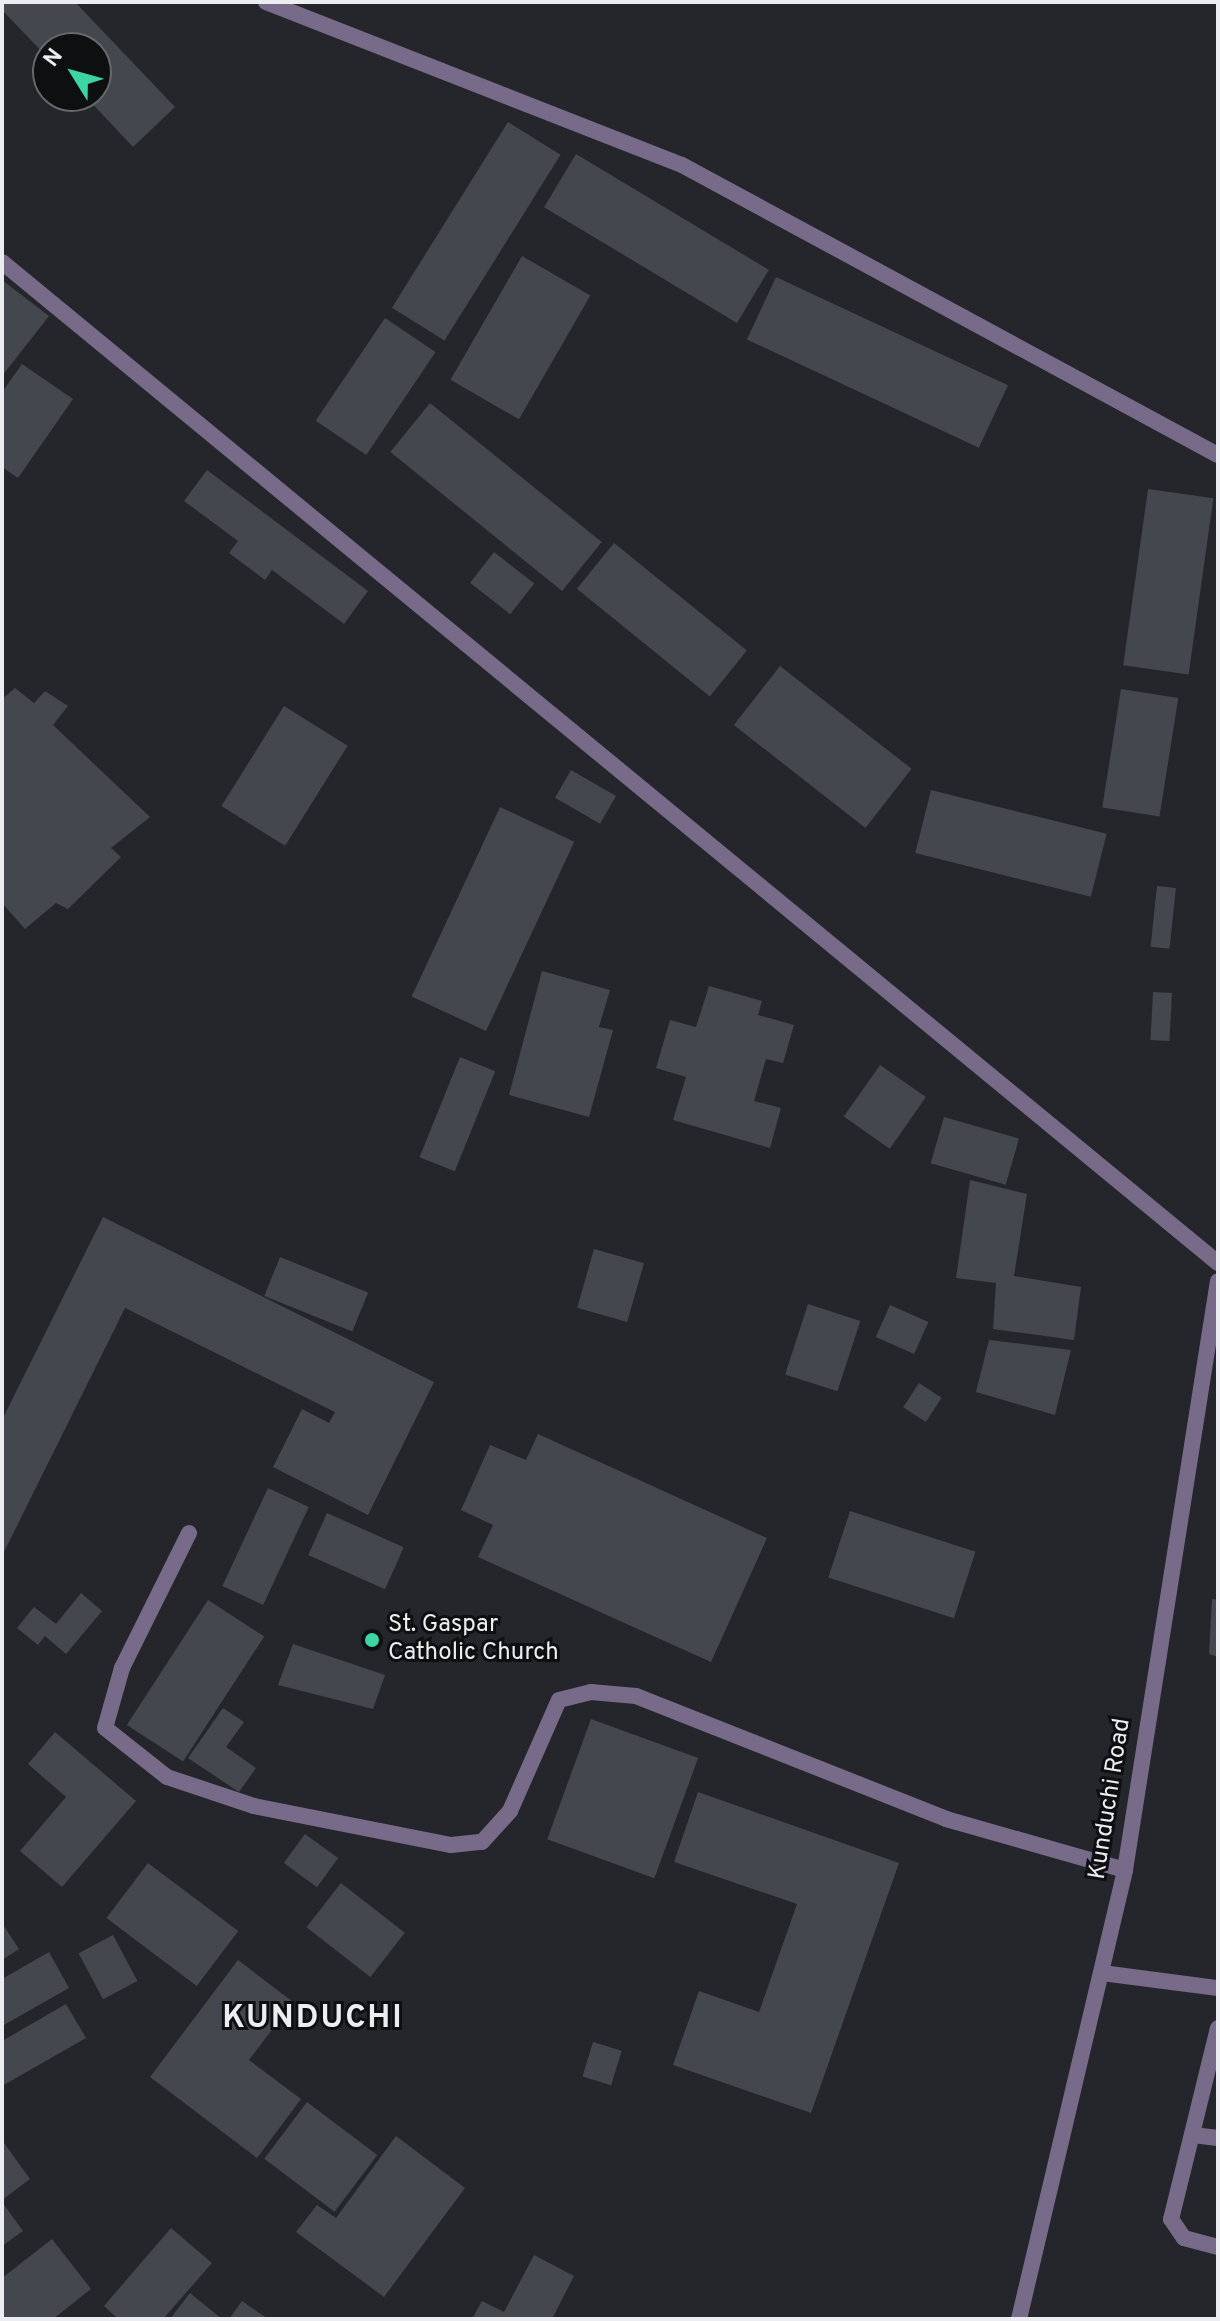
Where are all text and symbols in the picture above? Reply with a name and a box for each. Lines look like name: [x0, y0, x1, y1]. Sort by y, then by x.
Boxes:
north arrow: [32, 32, 112, 112]
text: N: [38, 44, 70, 73]
place label: St. Gaspar Catholic Church: [388, 1612, 559, 1668]
marker: St. Gaspar Catholic Church: [363, 1631, 381, 1649]
street label: Kunduchi Road: [1084, 1716, 1138, 1882]
district label: KUNDUCHI: [222, 2000, 404, 2038]

